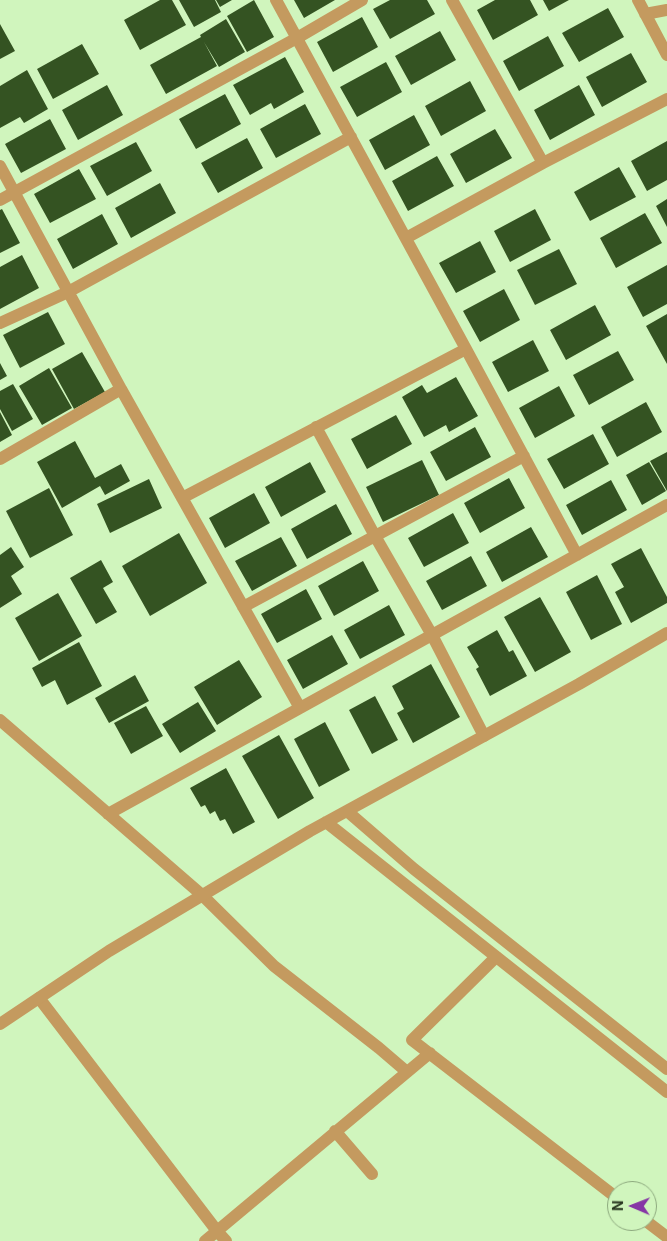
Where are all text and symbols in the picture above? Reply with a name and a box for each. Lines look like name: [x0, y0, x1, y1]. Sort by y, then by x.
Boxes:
north arrow: [607, 1181, 657, 1231]
text: N: [609, 1200, 626, 1211]

